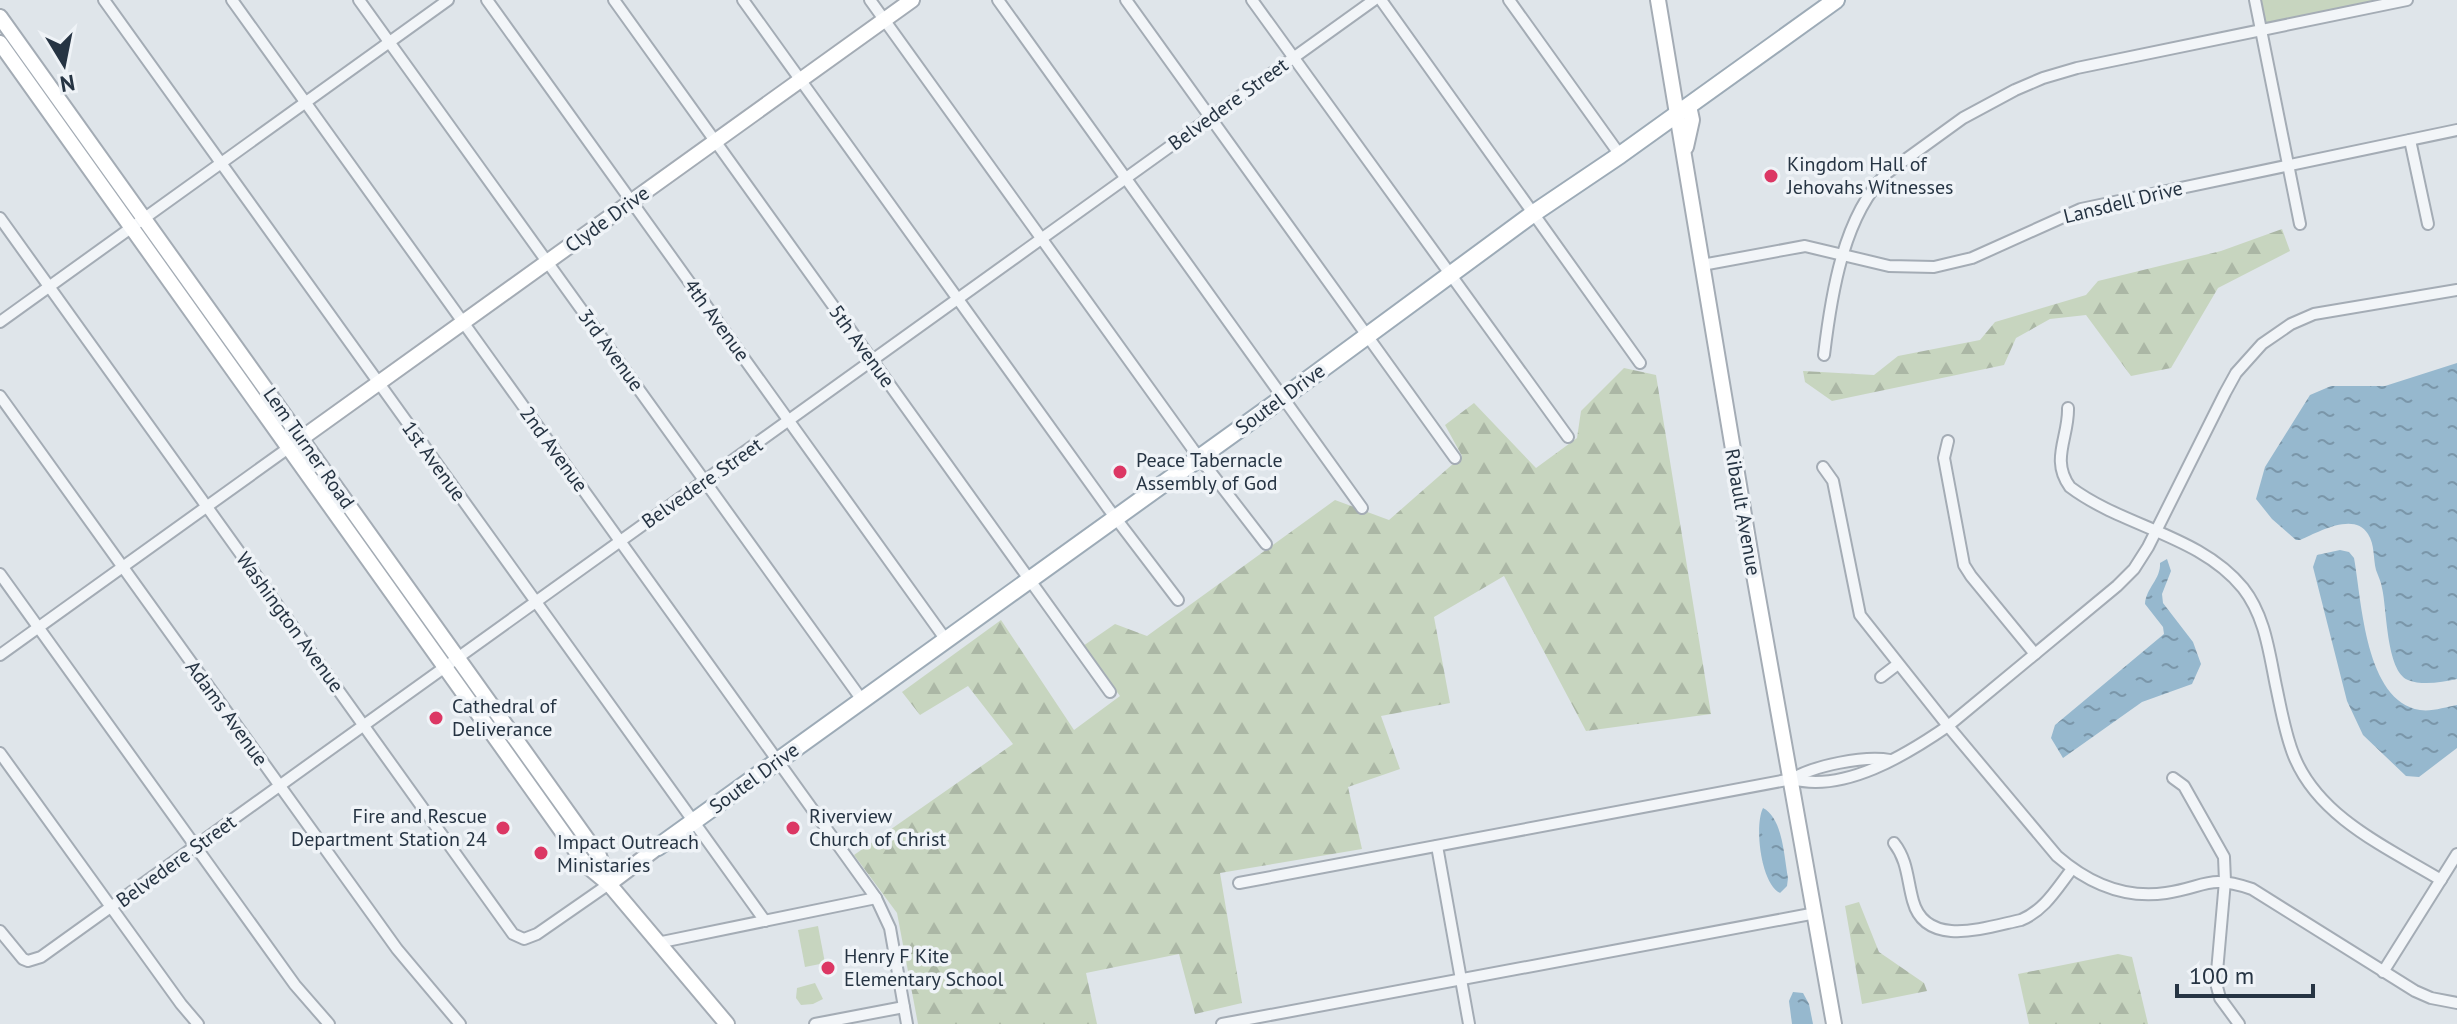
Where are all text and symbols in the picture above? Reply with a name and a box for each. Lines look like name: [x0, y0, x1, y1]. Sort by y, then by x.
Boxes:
north arrow: [24, 24, 104, 104]
street label: Belvedere Street: [1163, 52, 1293, 156]
text: N: [58, 69, 77, 99]
place label: Kingdom Hall of Jehovahs Witnesses: [1786, 151, 1954, 200]
marker: Kingdom Hall of Jehovahs Witnesses: [1762, 167, 1780, 185]
street label: Lansdell Drive: [2061, 175, 2185, 229]
street label: Clyde Drive: [560, 180, 654, 258]
street label: 4th Avenue: [678, 274, 756, 366]
street label: 5th Avenue: [823, 300, 901, 392]
street label: 3rd Avenue: [572, 304, 650, 396]
street label: Soutel Drive: [1230, 358, 1330, 440]
street label: Lem Turner Road: [257, 382, 361, 514]
street label: 2nd Avenue: [514, 401, 594, 497]
street label: 1st Avenue: [396, 416, 472, 506]
street label: Belvedere Street: [637, 432, 768, 534]
street label: Ribault Avenue: [1719, 446, 1767, 578]
place label: Peace Tabernacle Assembly of God: [1136, 447, 1283, 496]
marker: Peace Tabernacle Assembly of God: [1111, 463, 1129, 481]
street label: Washington Avenue: [230, 547, 350, 697]
street label: Adams Avenue: [180, 655, 274, 771]
place label: Cathedral of Deliverance: [452, 693, 558, 742]
marker: Cathedral of Deliverance: [427, 709, 445, 727]
street label: Soutel Drive: [704, 737, 804, 819]
place label: Fire and Rescue Department Station 24: [291, 803, 487, 852]
place label: Riverview Church of Christ: [809, 803, 946, 852]
street label: Belvedere Street: [111, 809, 241, 913]
marker: Fire and Rescue Department Station 24: [494, 819, 512, 837]
marker: Riverview Church of Christ: [784, 819, 802, 837]
place label: Impact Outreach Ministaries: [557, 829, 699, 878]
marker: Impact Outreach Ministaries: [532, 844, 550, 862]
place label: Henry F Kite Elementary School: [844, 943, 1004, 992]
scale bar: [2177, 948, 2313, 998]
marker: Henry F Kite Elementary School: [819, 959, 837, 977]
text: 100 m: [2189, 960, 2254, 991]

